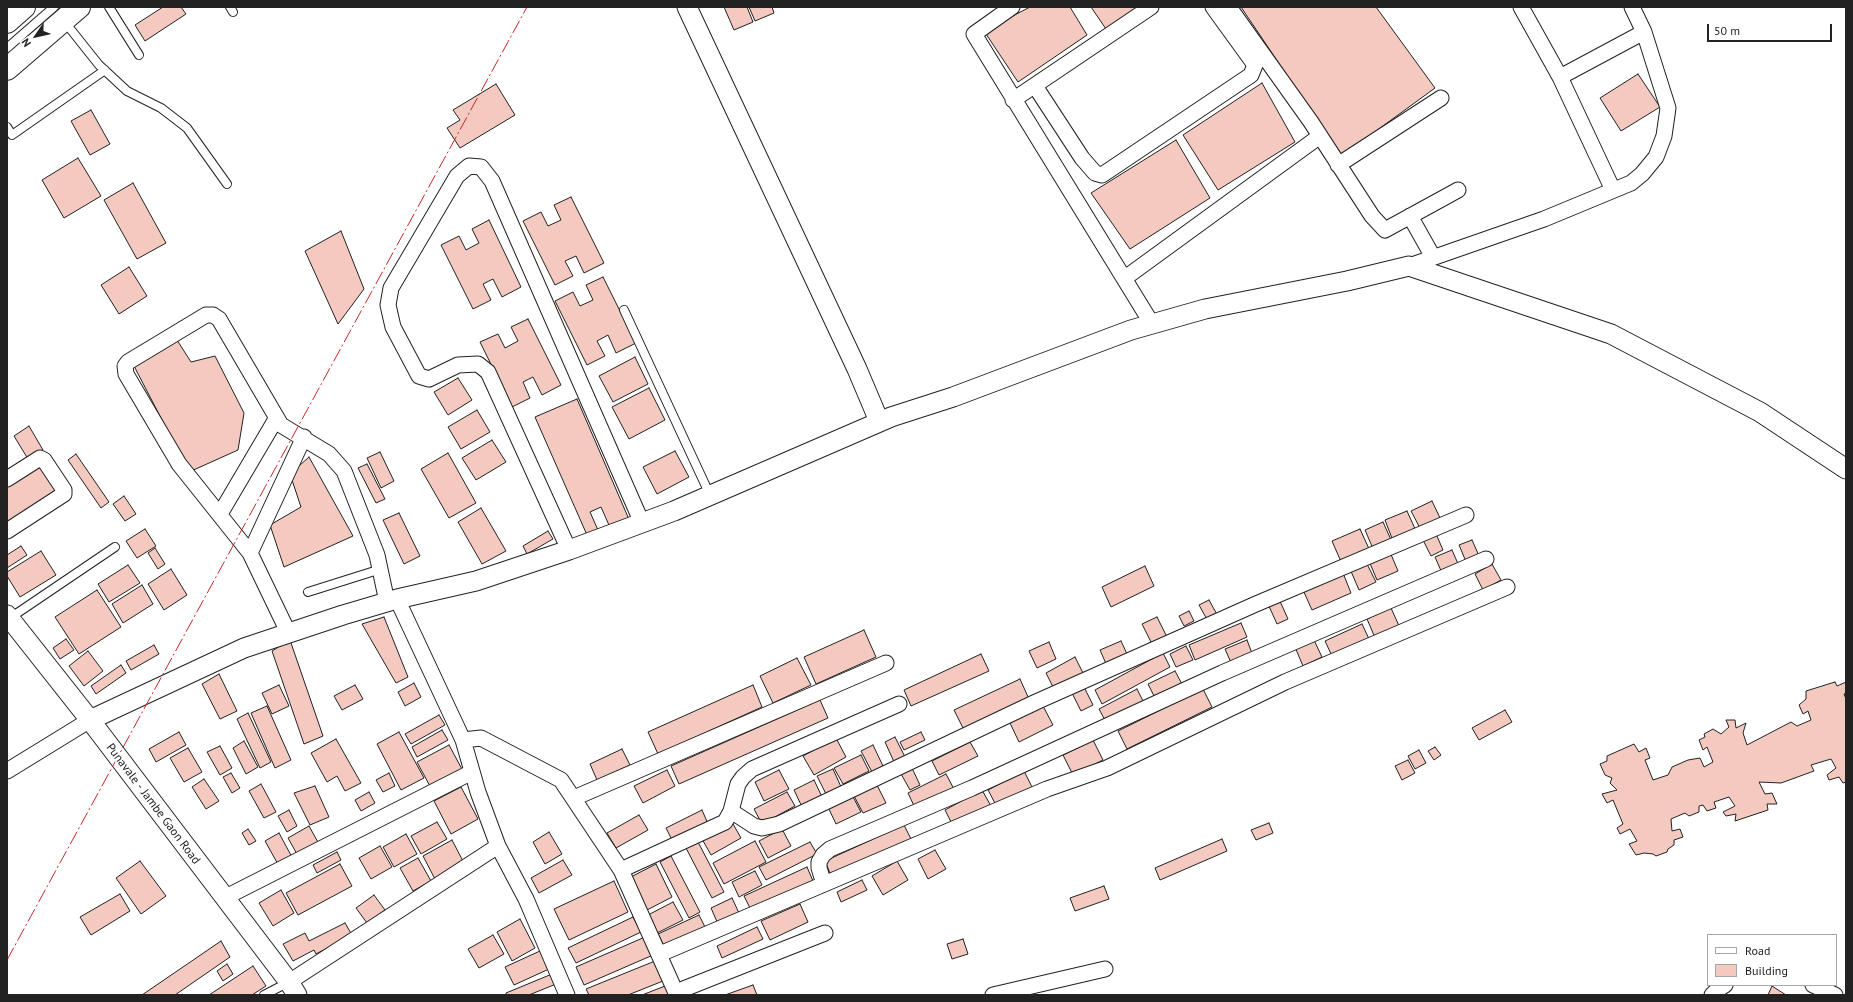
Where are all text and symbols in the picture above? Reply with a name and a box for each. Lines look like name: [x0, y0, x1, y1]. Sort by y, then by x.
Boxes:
north arrow: [16, 16, 56, 56]
scale bar: [1709, 16, 1834, 42]
text: 50 m: [1714, 23, 1740, 38]
text: N: [18, 36, 34, 50]
street label: Punavale - Jambe Gaon Road: [103, 741, 203, 867]
legend: [1707, 934, 1837, 986]
text: Road: [1745, 943, 1770, 958]
text: Building: [1745, 963, 1788, 978]

